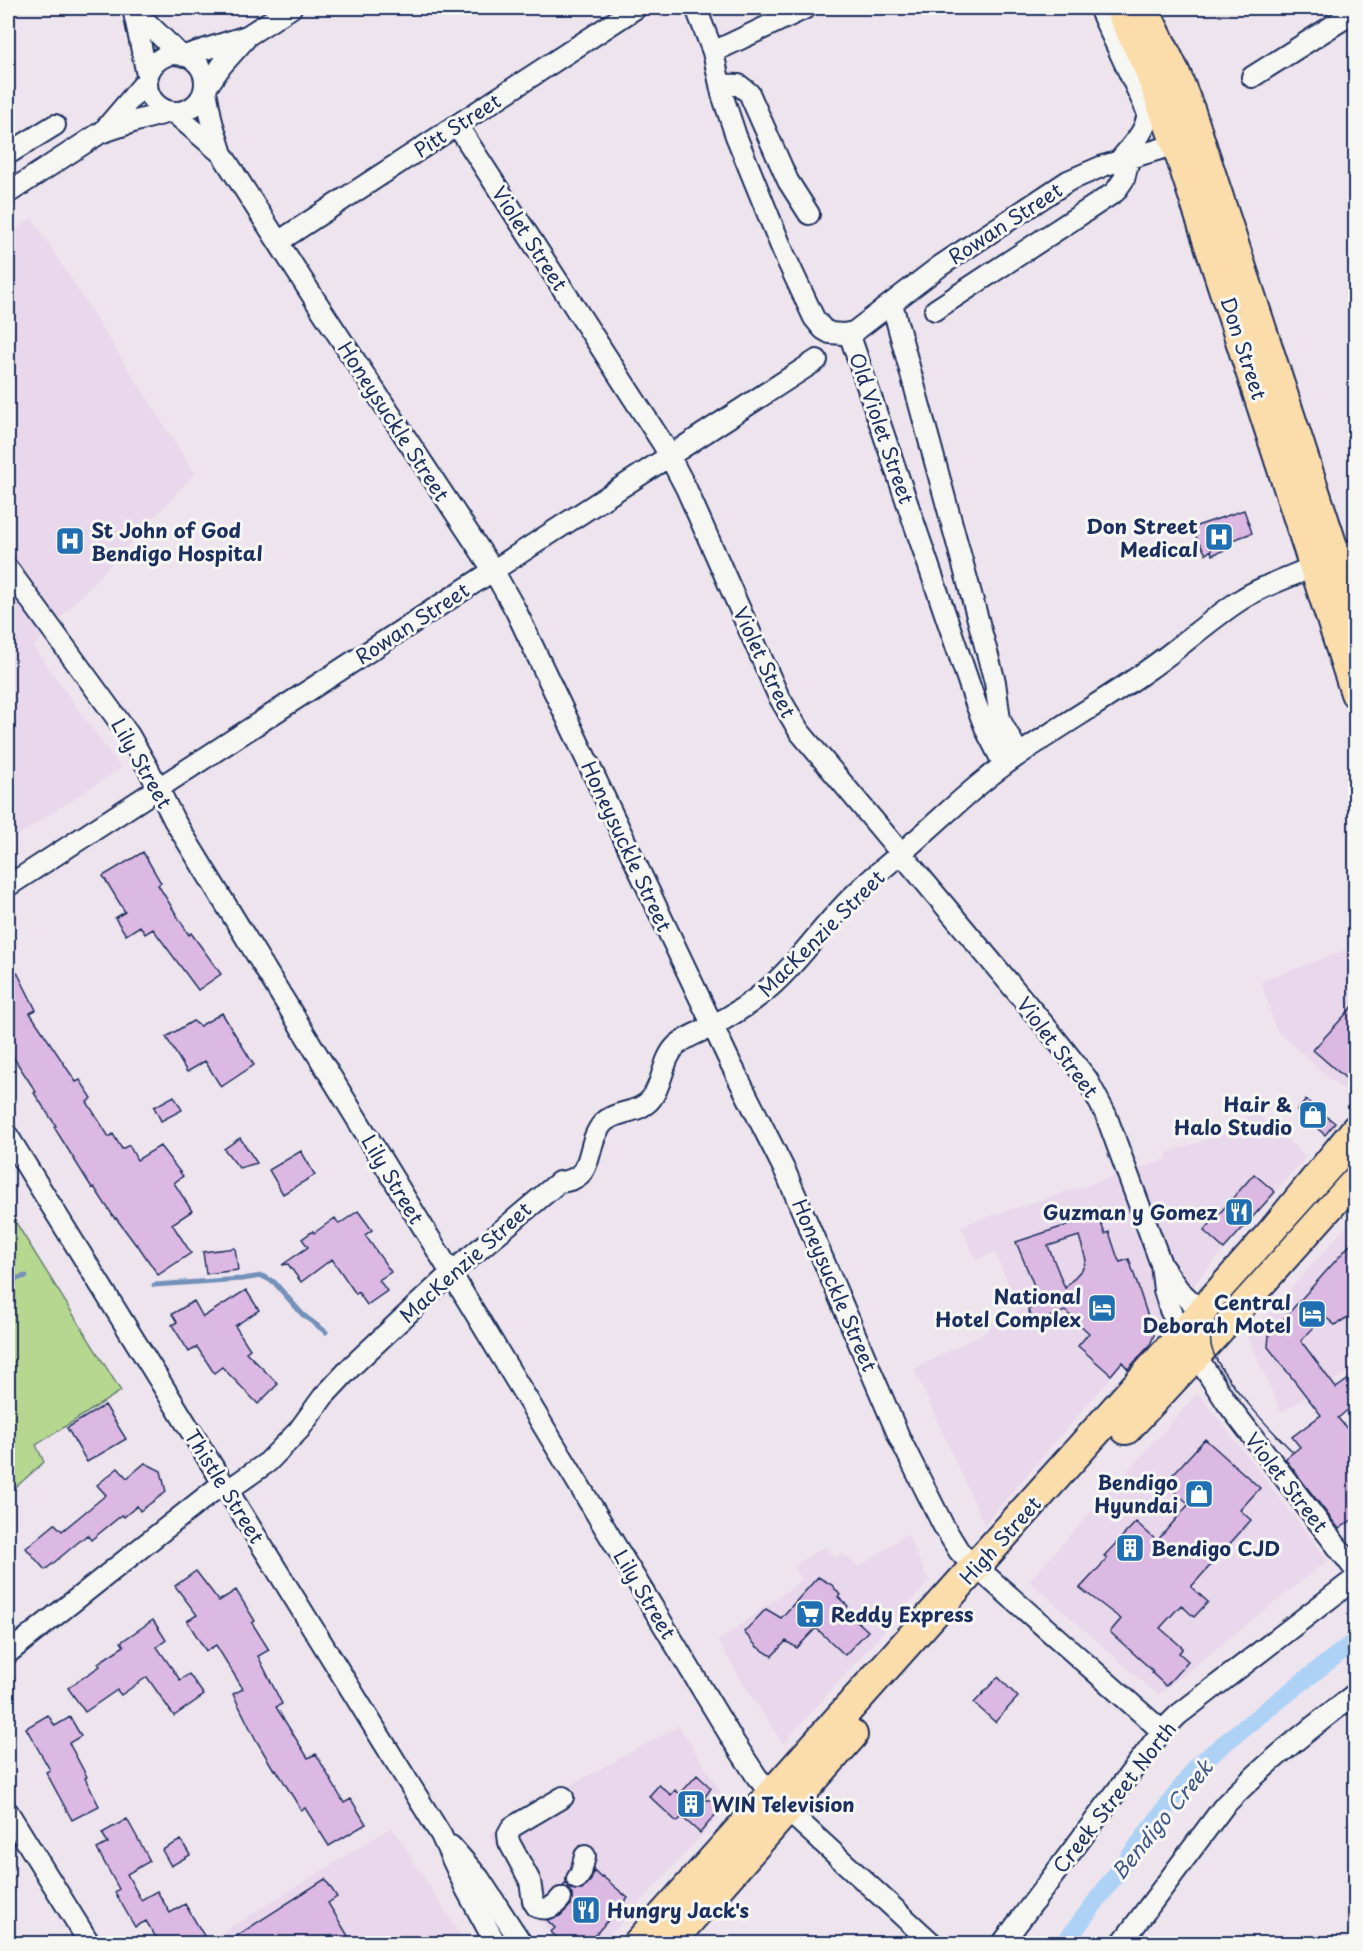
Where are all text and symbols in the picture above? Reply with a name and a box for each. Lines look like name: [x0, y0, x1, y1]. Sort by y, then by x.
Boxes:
street label: Pitt Street: [408, 86, 506, 164]
street label: Rowan Street: [942, 175, 1068, 271]
street label: Violet Street: [485, 180, 575, 296]
street label: Don Street: [1213, 293, 1275, 403]
street label: Honeysuckle Street: [331, 335, 457, 507]
street label: Old Violet Street: [842, 348, 922, 508]
place label: Don Street Medical: [1086, 511, 1198, 564]
place label: St John of God Bendigo Hospital: [91, 515, 263, 568]
hospital icon: Don Street Medical: [1203, 521, 1235, 553]
hospital icon: St John of God Bendigo Hospital: [54, 525, 86, 557]
street label: Rowan Street: [349, 575, 475, 671]
street label: Violet Street: [726, 601, 804, 723]
street label: Lily Street: [104, 712, 180, 814]
street label: Honeysuckle Street: [574, 756, 680, 936]
street label: MacKenzie Street: [751, 863, 891, 1003]
street label: Violet Street: [1010, 990, 1106, 1104]
place label: Hair & Halo Studio: [1174, 1089, 1292, 1142]
shop icon: Hair & Halo Studio: [1297, 1099, 1329, 1131]
street label: Lily Street: [354, 1129, 432, 1229]
street label: MacKenzie Street: [392, 1194, 538, 1330]
street label: Honeysuckle Street: [785, 1194, 885, 1376]
restaurant icon: Guzman y Gomez: [1223, 1196, 1255, 1228]
place label: Guzman y Gomez: [1043, 1197, 1218, 1227]
place label: National Hotel Complex: [935, 1281, 1081, 1334]
place label: Central Deborah Motel: [1142, 1287, 1291, 1340]
hotel icon: National Hotel Complex: [1086, 1292, 1118, 1324]
hotel icon: Central Deborah Motel: [1296, 1298, 1328, 1330]
street label: Thistle Street: [178, 1423, 272, 1549]
street label: Violet Street: [1238, 1426, 1336, 1538]
place label: Bendigo Hyundai: [1094, 1467, 1178, 1520]
shop icon: Bendigo Hyundai: [1183, 1478, 1215, 1510]
street label: High Street: [952, 1489, 1048, 1591]
building icon: Bendigo CJD: [1114, 1532, 1146, 1564]
place label: Bendigo CJD: [1151, 1533, 1280, 1563]
street label: Lily Street: [606, 1544, 684, 1644]
supermarket icon: Reddy Express: [794, 1598, 826, 1630]
place label: Reddy Express: [831, 1599, 974, 1629]
street label: Creek Street North: [1045, 1715, 1183, 1879]
water label: Bendigo Creek: [1103, 1751, 1220, 1886]
building icon: WIN Television: [675, 1788, 707, 1820]
place label: WIN Television: [712, 1789, 855, 1819]
restaurant icon: Hungry Jack's: [570, 1894, 602, 1926]
place label: Hungry Jack's: [607, 1895, 749, 1925]

